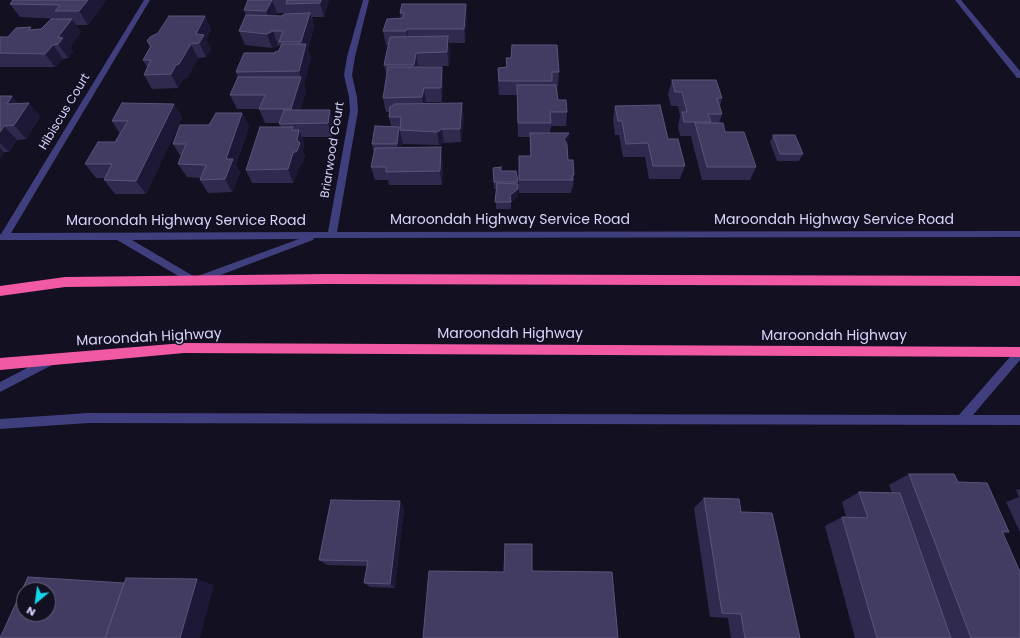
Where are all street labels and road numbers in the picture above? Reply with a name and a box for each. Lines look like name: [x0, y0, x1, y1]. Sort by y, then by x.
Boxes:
street label: Hibiscus Court: [37, 71, 93, 153]
street label: Briarwood Court: [318, 101, 348, 199]
street label: Maroondah Highway Service Road: [390, 212, 630, 228]
street label: Maroondah Highway Service Road: [714, 212, 954, 228]
street label: Maroondah Highway Service Road: [66, 213, 306, 229]
street label: Maroondah Highway: [76, 326, 222, 350]
street label: Maroondah Highway: [437, 326, 583, 342]
street label: Maroondah Highway: [761, 328, 907, 344]

